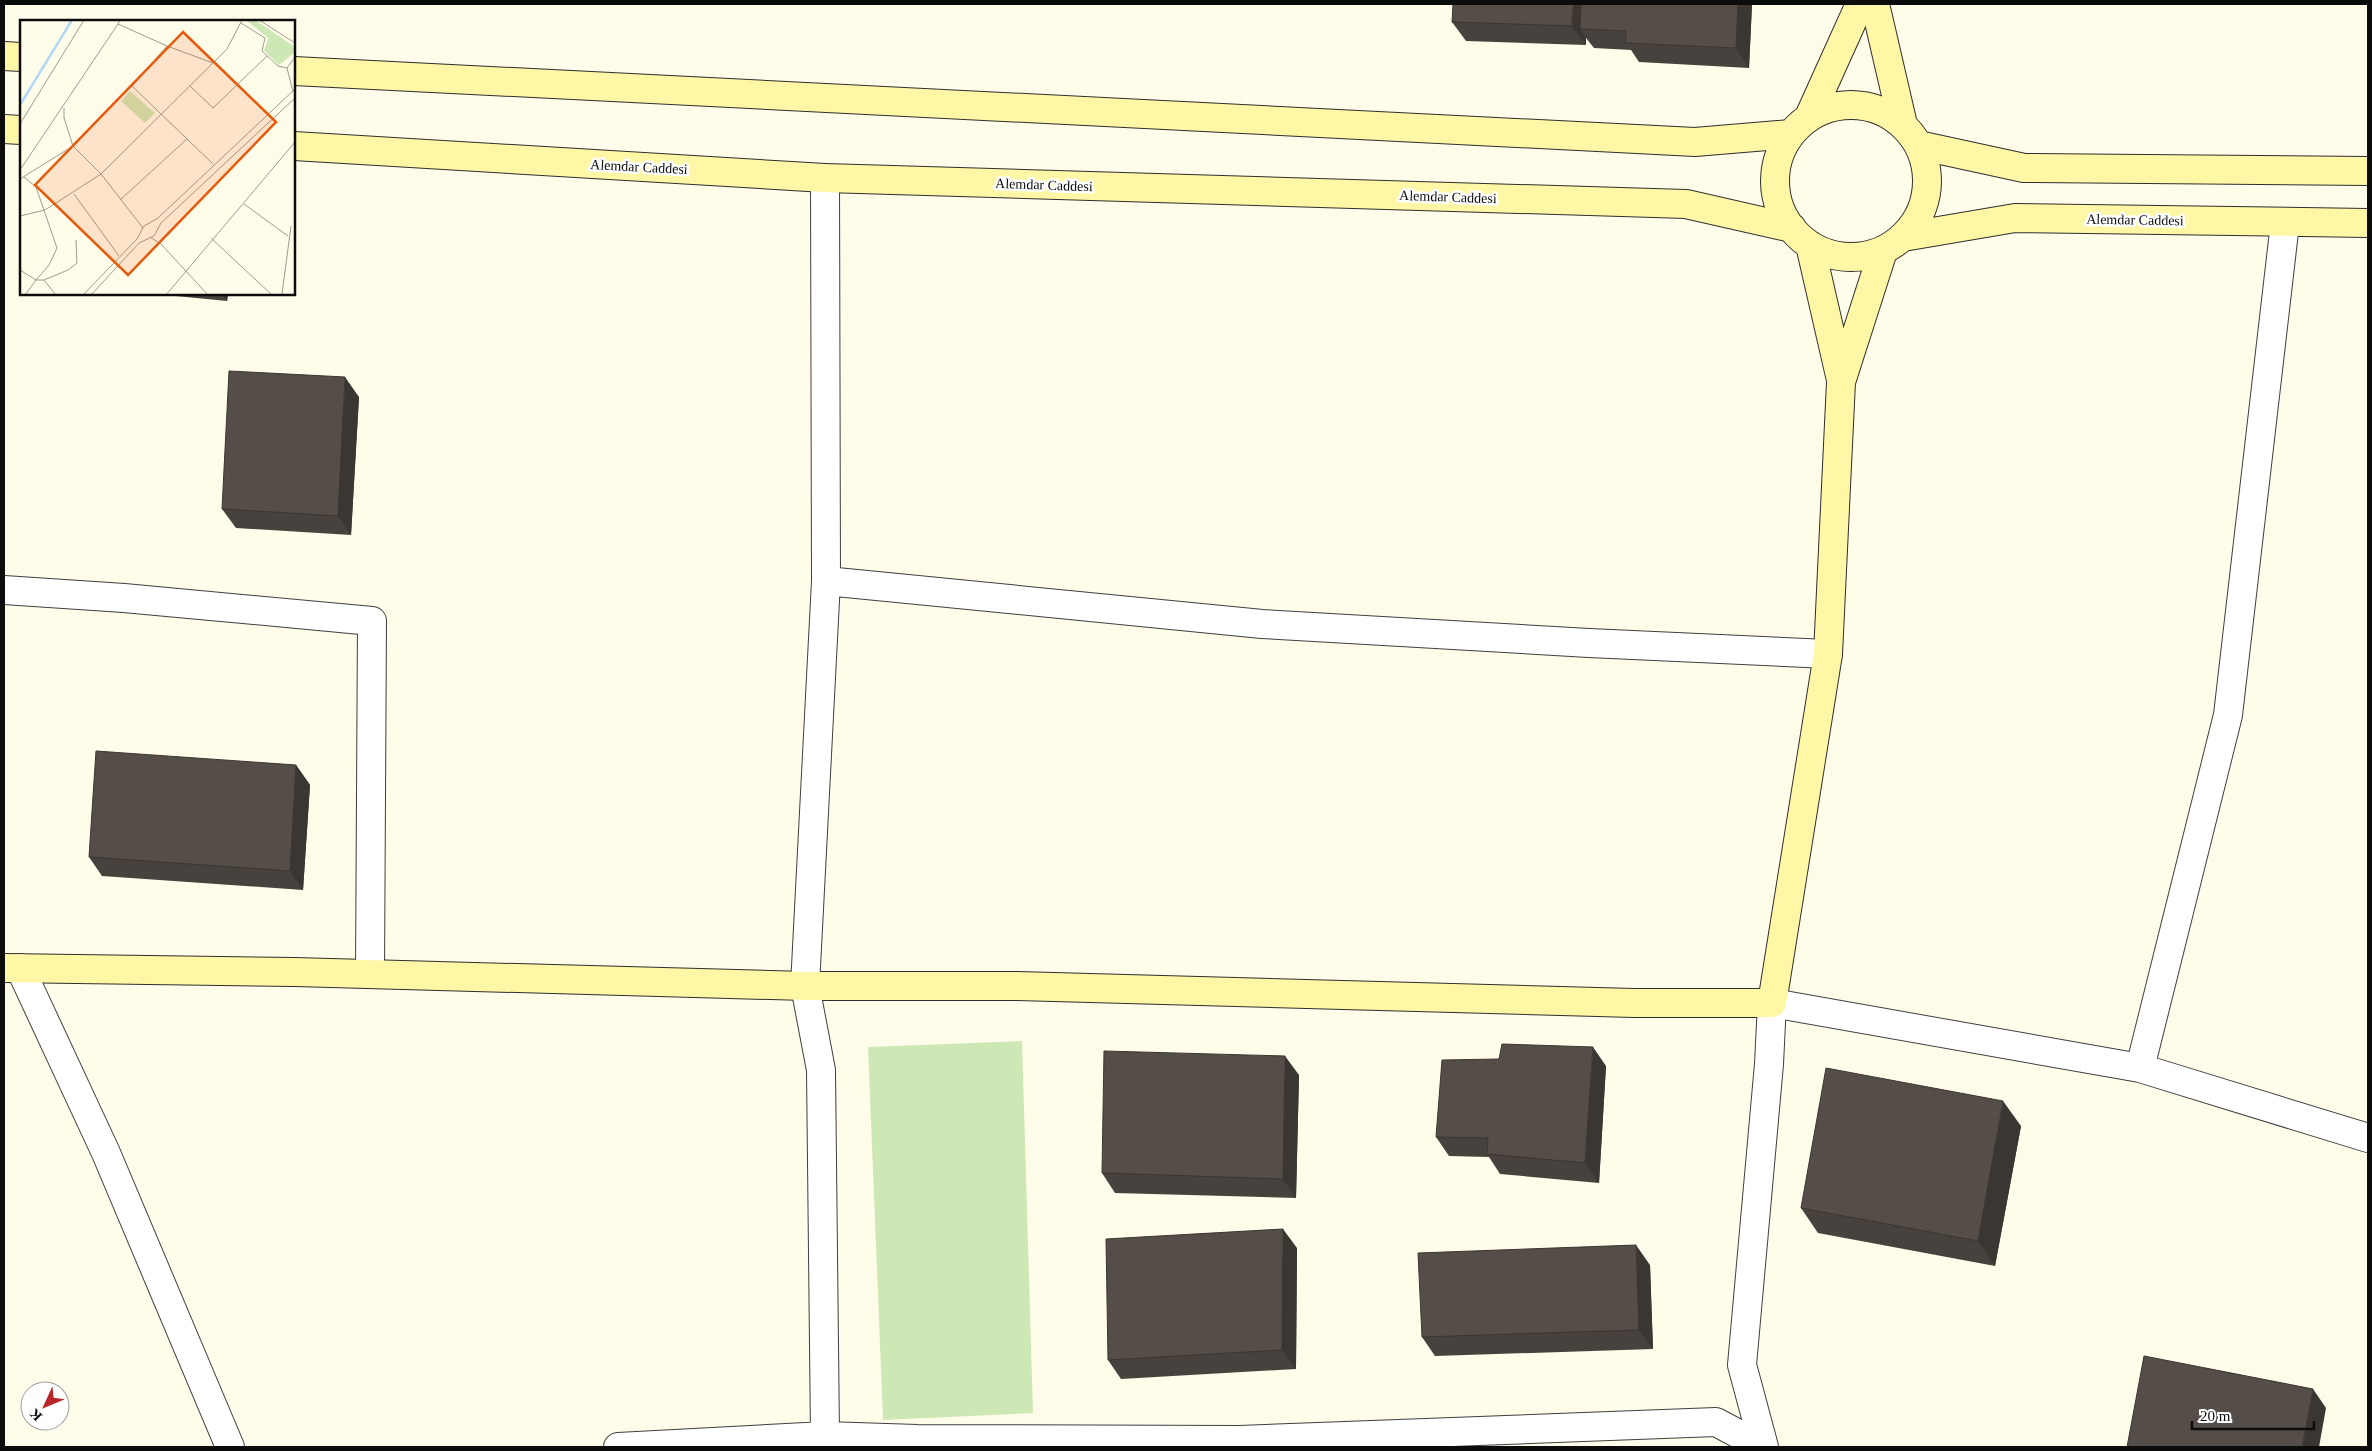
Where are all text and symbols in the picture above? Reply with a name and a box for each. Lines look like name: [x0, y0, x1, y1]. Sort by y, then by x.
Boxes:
inset map: [20, 20, 295, 295]
street label: Alemdar Caddesi: [590, 157, 688, 177]
street label: Alemdar Caddesi: [995, 176, 1093, 194]
street label: Alemdar Caddesi: [1399, 188, 1497, 206]
street label: Alemdar Caddesi: [2086, 212, 2184, 228]
north arrow: [20, 1381, 70, 1431]
scale bar: [2192, 1398, 2314, 1430]
text: K: [27, 1405, 45, 1424]
text: 20 m: [2200, 1408, 2231, 1424]

